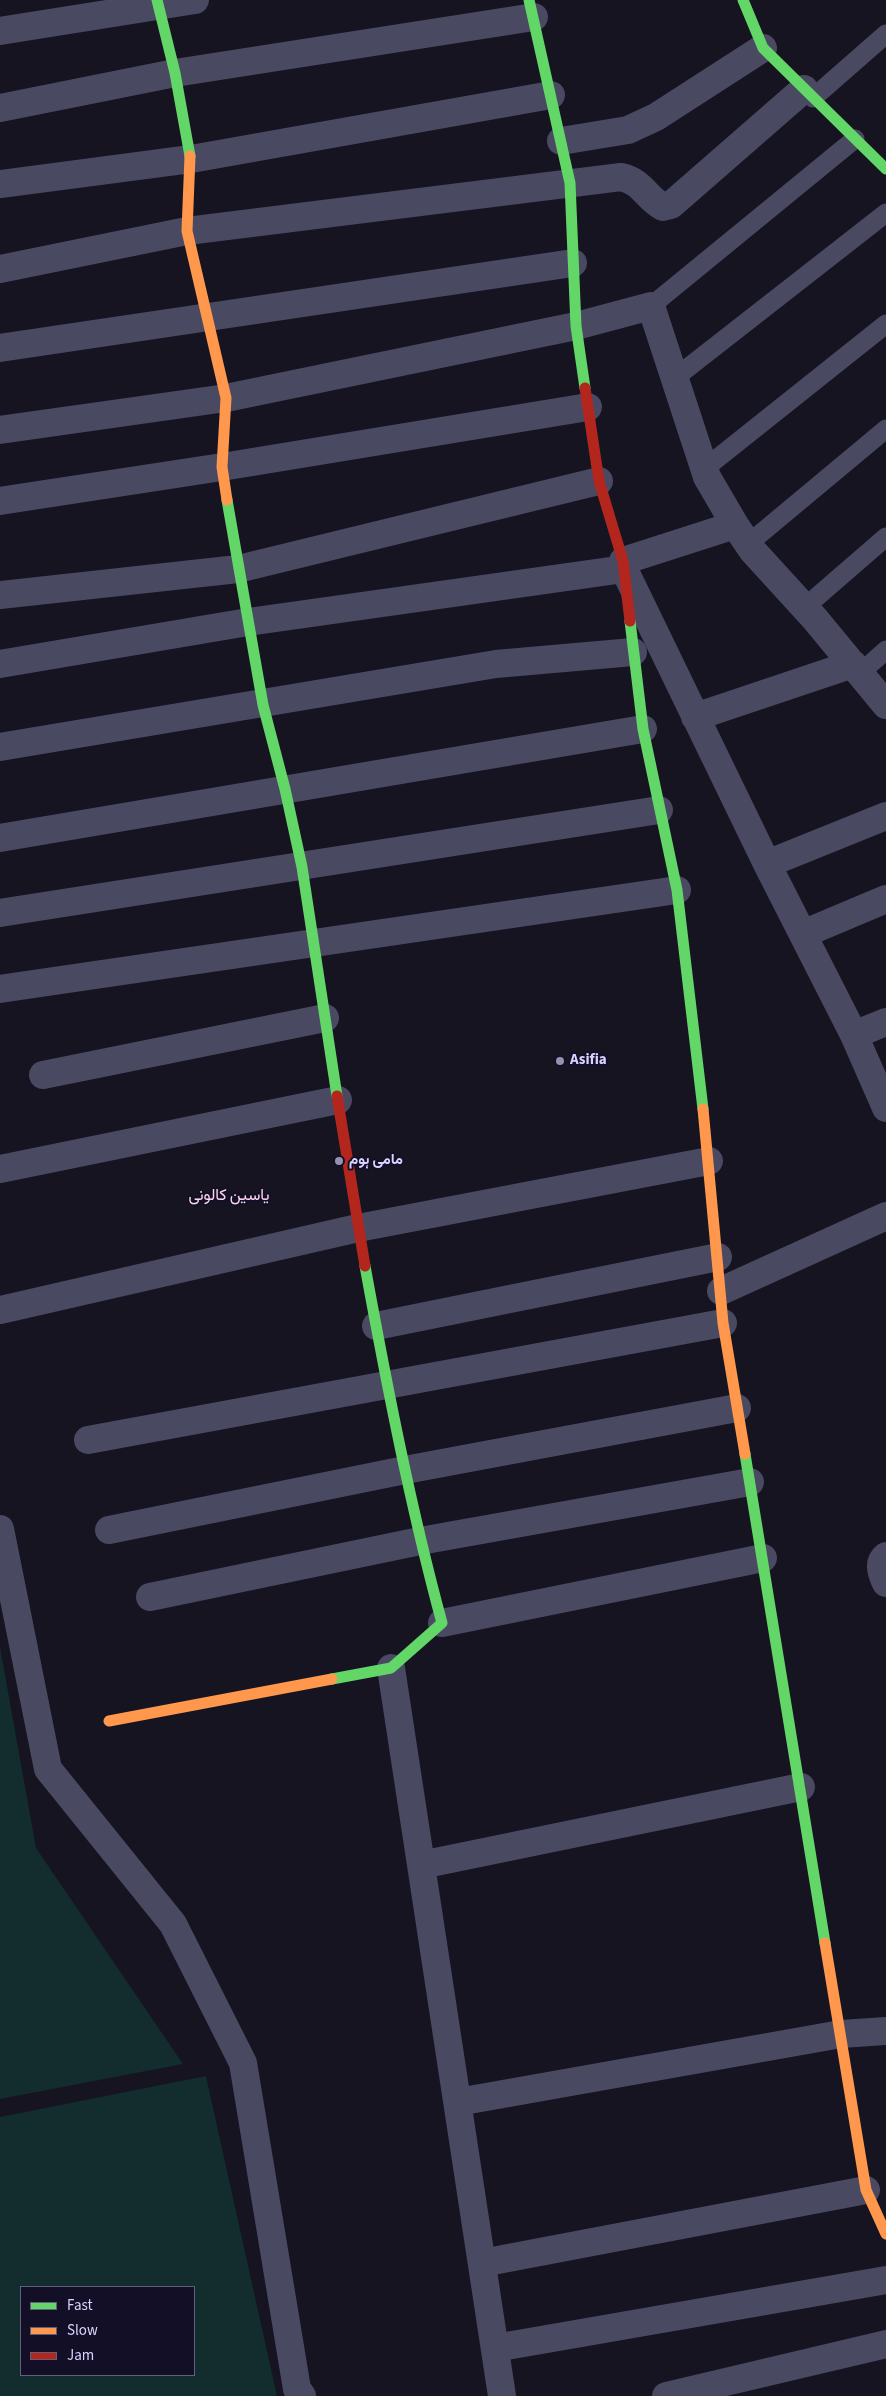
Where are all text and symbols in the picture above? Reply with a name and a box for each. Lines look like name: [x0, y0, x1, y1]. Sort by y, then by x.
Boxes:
place label: Asifia: [570, 1052, 607, 1070]
marker: Asifia: [554, 1055, 566, 1067]
place label: مامی ہوم: [349, 1152, 403, 1170]
marker: مامی ہوم: [333, 1155, 345, 1167]
district label: یاسین کالونی: [189, 1186, 269, 1206]
legend: [20, 2286, 195, 2376]
text: Fast: [67, 2295, 93, 2316]
text: Slow: [67, 2320, 98, 2341]
text: Jam: [67, 2345, 94, 2366]

